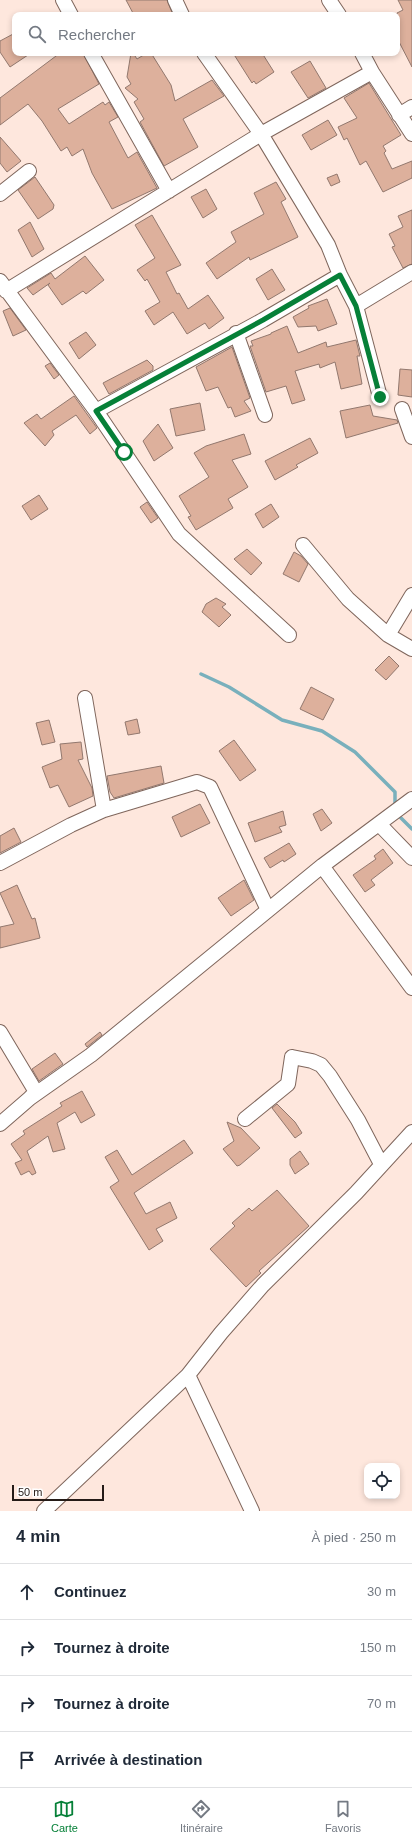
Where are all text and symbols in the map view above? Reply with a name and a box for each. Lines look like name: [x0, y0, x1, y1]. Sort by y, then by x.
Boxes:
search box: [12, 12, 400, 56]
icon: search: [26, 23, 48, 45]
text: Rechercher: [58, 26, 136, 43]
route end: [371, 388, 389, 406]
route start: [115, 443, 133, 461]
map controls: [364, 1463, 400, 1499]
button: locate: [364, 1463, 400, 1499]
scale bar: [12, 1483, 104, 1502]
text: 50 m: [18, 1486, 42, 1498]
text: 4 min: [16, 1527, 60, 1546]
text: À pied · 250 m: [311, 1530, 396, 1545]
icon: ahead: [16, 1581, 38, 1603]
text: Continuez: [54, 1583, 127, 1600]
text: 30 m: [367, 1584, 396, 1599]
icon: right: [16, 1637, 38, 1659]
text: Tournez à droite: [54, 1639, 170, 1656]
text: 150 m: [360, 1640, 396, 1655]
icon: right: [16, 1693, 38, 1715]
text: Tournez à droite: [54, 1695, 170, 1712]
text: 70 m: [367, 1696, 396, 1711]
icon: arrive: [16, 1749, 38, 1771]
text: Arrivée à destination: [54, 1751, 202, 1768]
tab: Carte: [51, 1798, 78, 1834]
tab: Itinéraire: [180, 1798, 223, 1834]
tab: Favoris: [325, 1798, 361, 1834]

